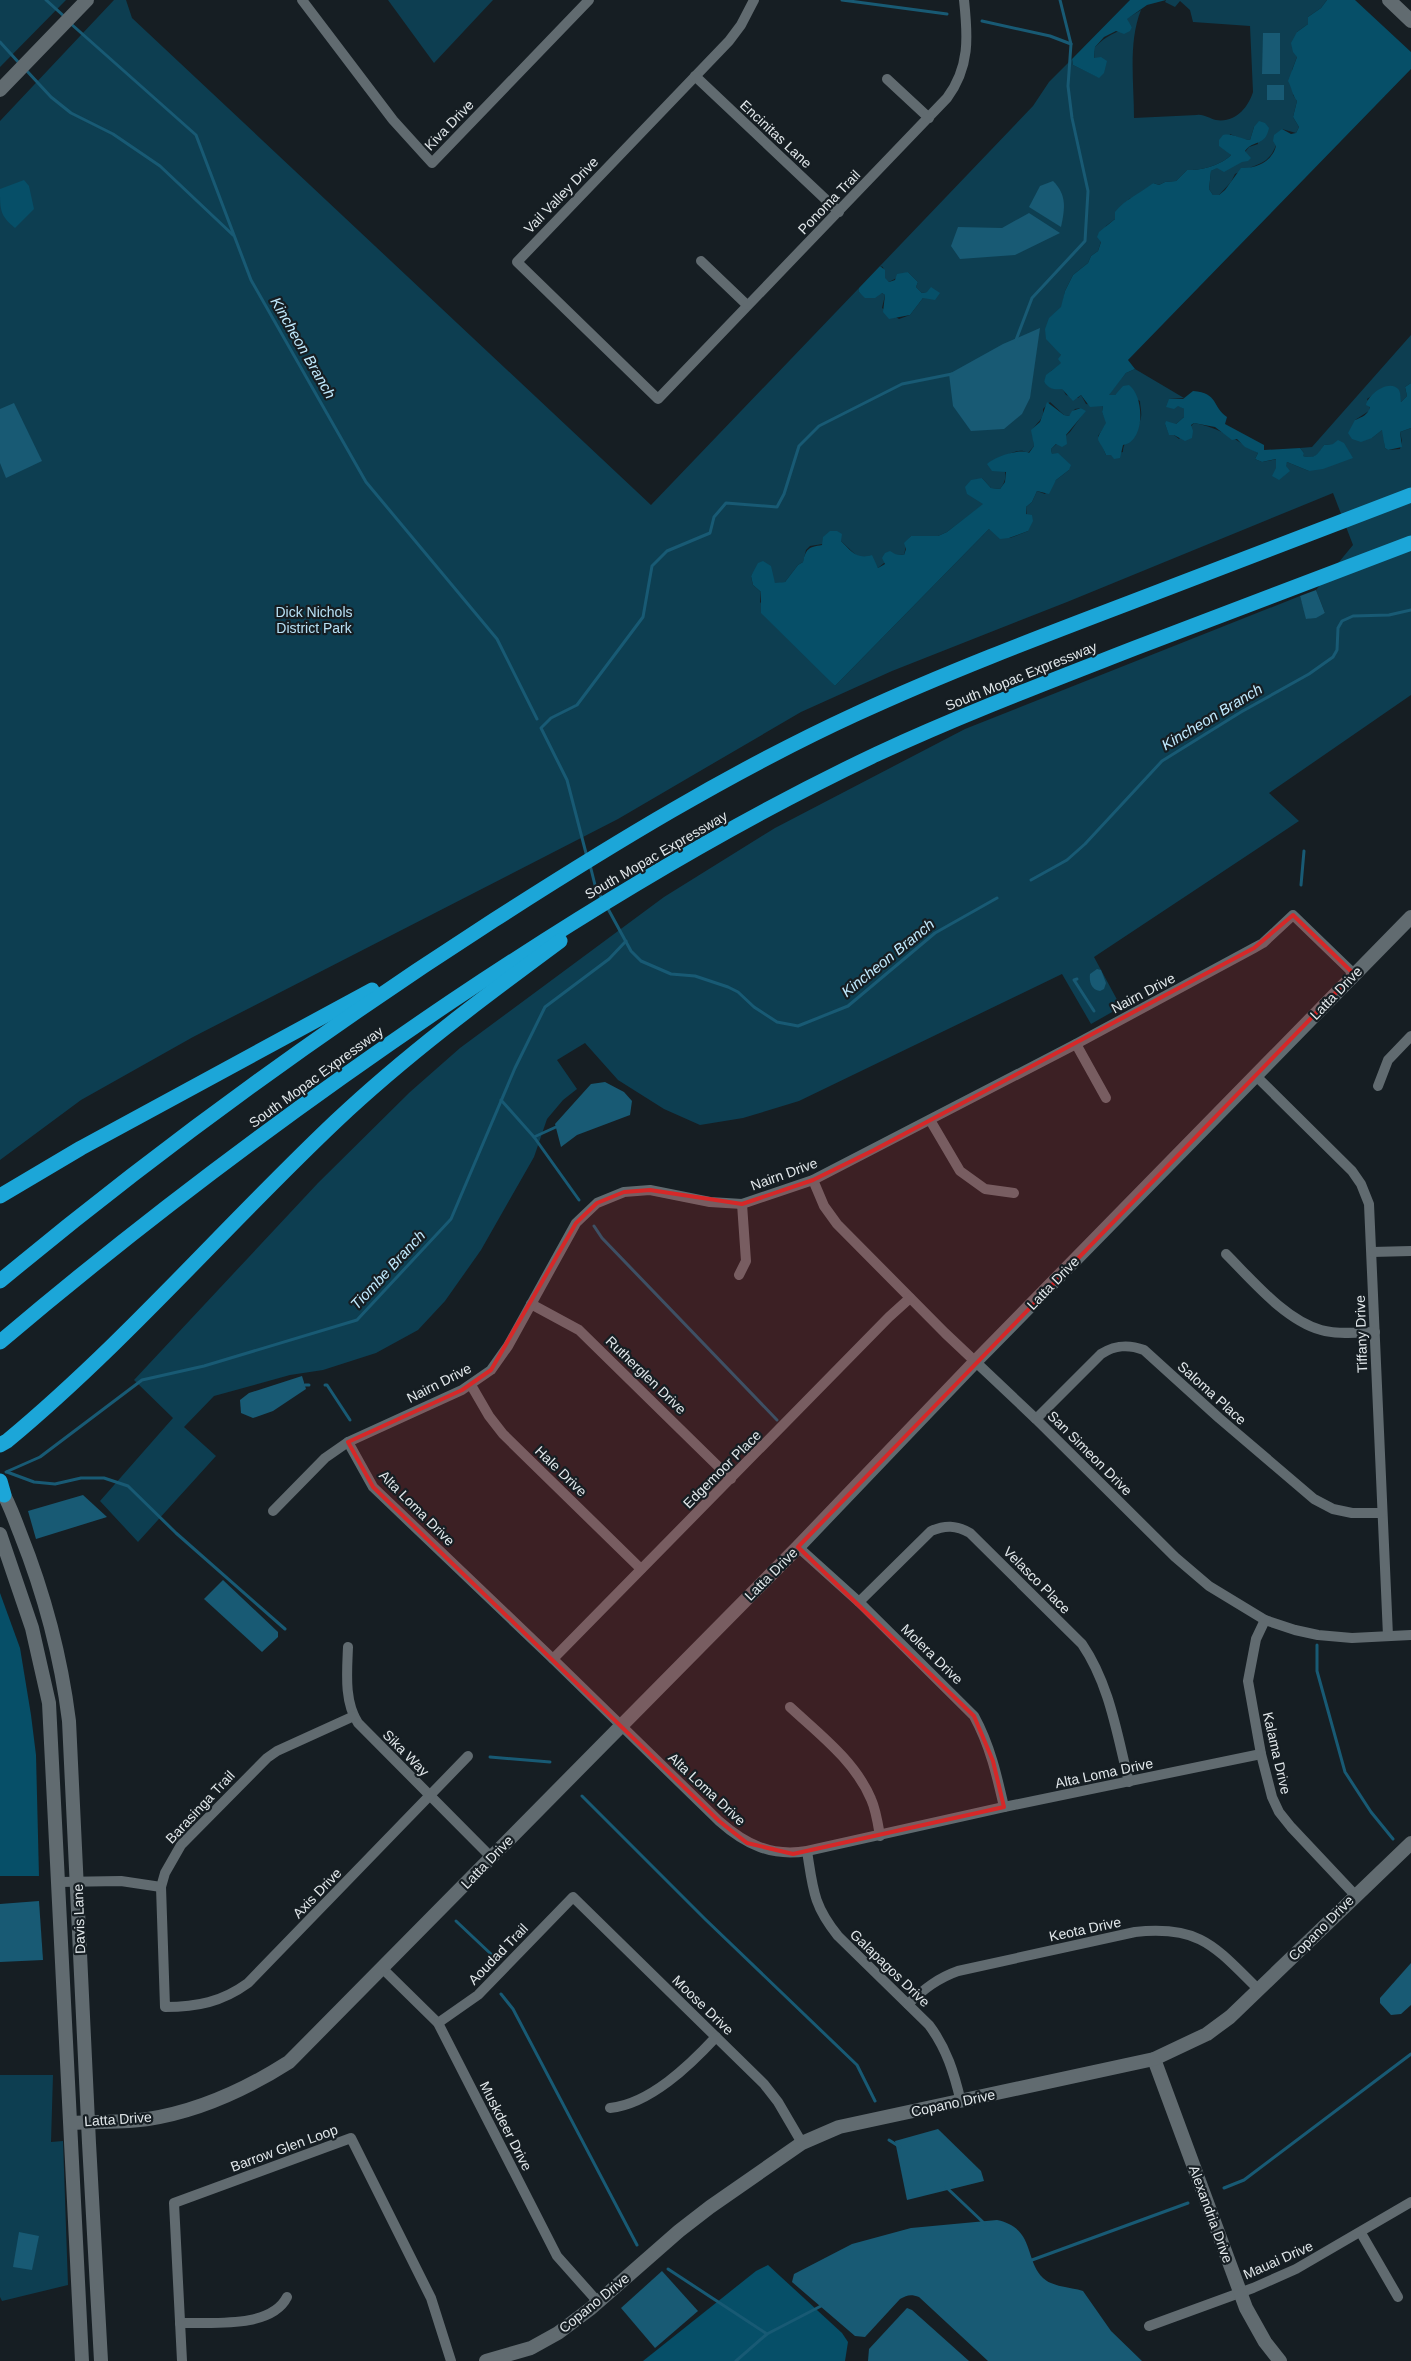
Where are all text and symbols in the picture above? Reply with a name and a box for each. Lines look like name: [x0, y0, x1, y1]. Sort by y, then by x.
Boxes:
street label: Kiva Drive: [421, 96, 477, 154]
street label: Encinitas Lane: [737, 97, 815, 171]
street label: Vail Valley Drive: [521, 153, 602, 236]
street label: Ponoma Trail: [795, 167, 863, 237]
water label: Kincheon Branch: [268, 294, 339, 401]
park label: Dick Nichols District Park: [275, 604, 353, 636]
street label: South Mopac Expressway: [943, 638, 1099, 714]
water label: Kincheon Branch: [1158, 680, 1265, 753]
street label: South Mopac Expressway: [582, 808, 730, 902]
water label: Kincheon Branch: [838, 915, 937, 1000]
street label: Latta Drive: [1307, 963, 1365, 1023]
street label: Nairn Drive: [1108, 969, 1178, 1016]
street label: South Mopac Expressway: [246, 1023, 386, 1131]
street label: Nairn Drive: [748, 1154, 820, 1193]
water label: Tiombe Branch: [347, 1227, 428, 1313]
street label: Latta Drive: [1024, 1253, 1082, 1313]
street label: Tiffany Drive: [1352, 1295, 1370, 1373]
street label: Rutherglen Drive: [603, 1333, 689, 1417]
street label: Saloma Place: [1175, 1358, 1250, 1428]
street label: Nairn Drive: [404, 1360, 474, 1406]
street label: San Simeon Drive: [1044, 1407, 1136, 1499]
street label: Edgemoor Place: [680, 1427, 764, 1511]
street label: Hale Drive: [532, 1443, 590, 1500]
street label: Alta Loma Drive: [376, 1467, 458, 1549]
street label: Velasco Place: [1000, 1543, 1074, 1617]
street label: Latta Drive: [741, 1544, 801, 1604]
street label: Molera Drive: [898, 1621, 966, 1687]
street label: Kalama Drive: [1260, 1710, 1294, 1796]
street label: Sika Way: [380, 1727, 432, 1779]
street label: Alta Loma Drive: [665, 1749, 749, 1829]
street label: Alta Loma Drive: [1054, 1755, 1155, 1791]
street label: Barasinga Trail: [162, 1767, 238, 1847]
street label: Latta Drive: [458, 1832, 516, 1892]
street label: Axis Drive: [289, 1865, 345, 1921]
street label: Davis Lane: [70, 1884, 88, 1954]
street label: Copano Drive: [1285, 1892, 1357, 1964]
street label: Keota Drive: [1048, 1914, 1123, 1944]
street label: Aoudad Trail: [465, 1920, 531, 1988]
street label: Galapagos Drive: [847, 1926, 933, 2010]
street label: Moose Drive: [669, 1972, 737, 2038]
street label: Muskdeer Drive: [477, 2079, 535, 2173]
street label: Copano Drive: [909, 2086, 997, 2120]
street label: Latta Drive: [84, 2109, 153, 2129]
street label: Barrow Glen Loop: [228, 2121, 340, 2175]
street label: Alexandria Drive: [1186, 2163, 1236, 2265]
street label: Mauai Drive: [1241, 2237, 1316, 2283]
street label: Copano Drive: [556, 2270, 632, 2336]

